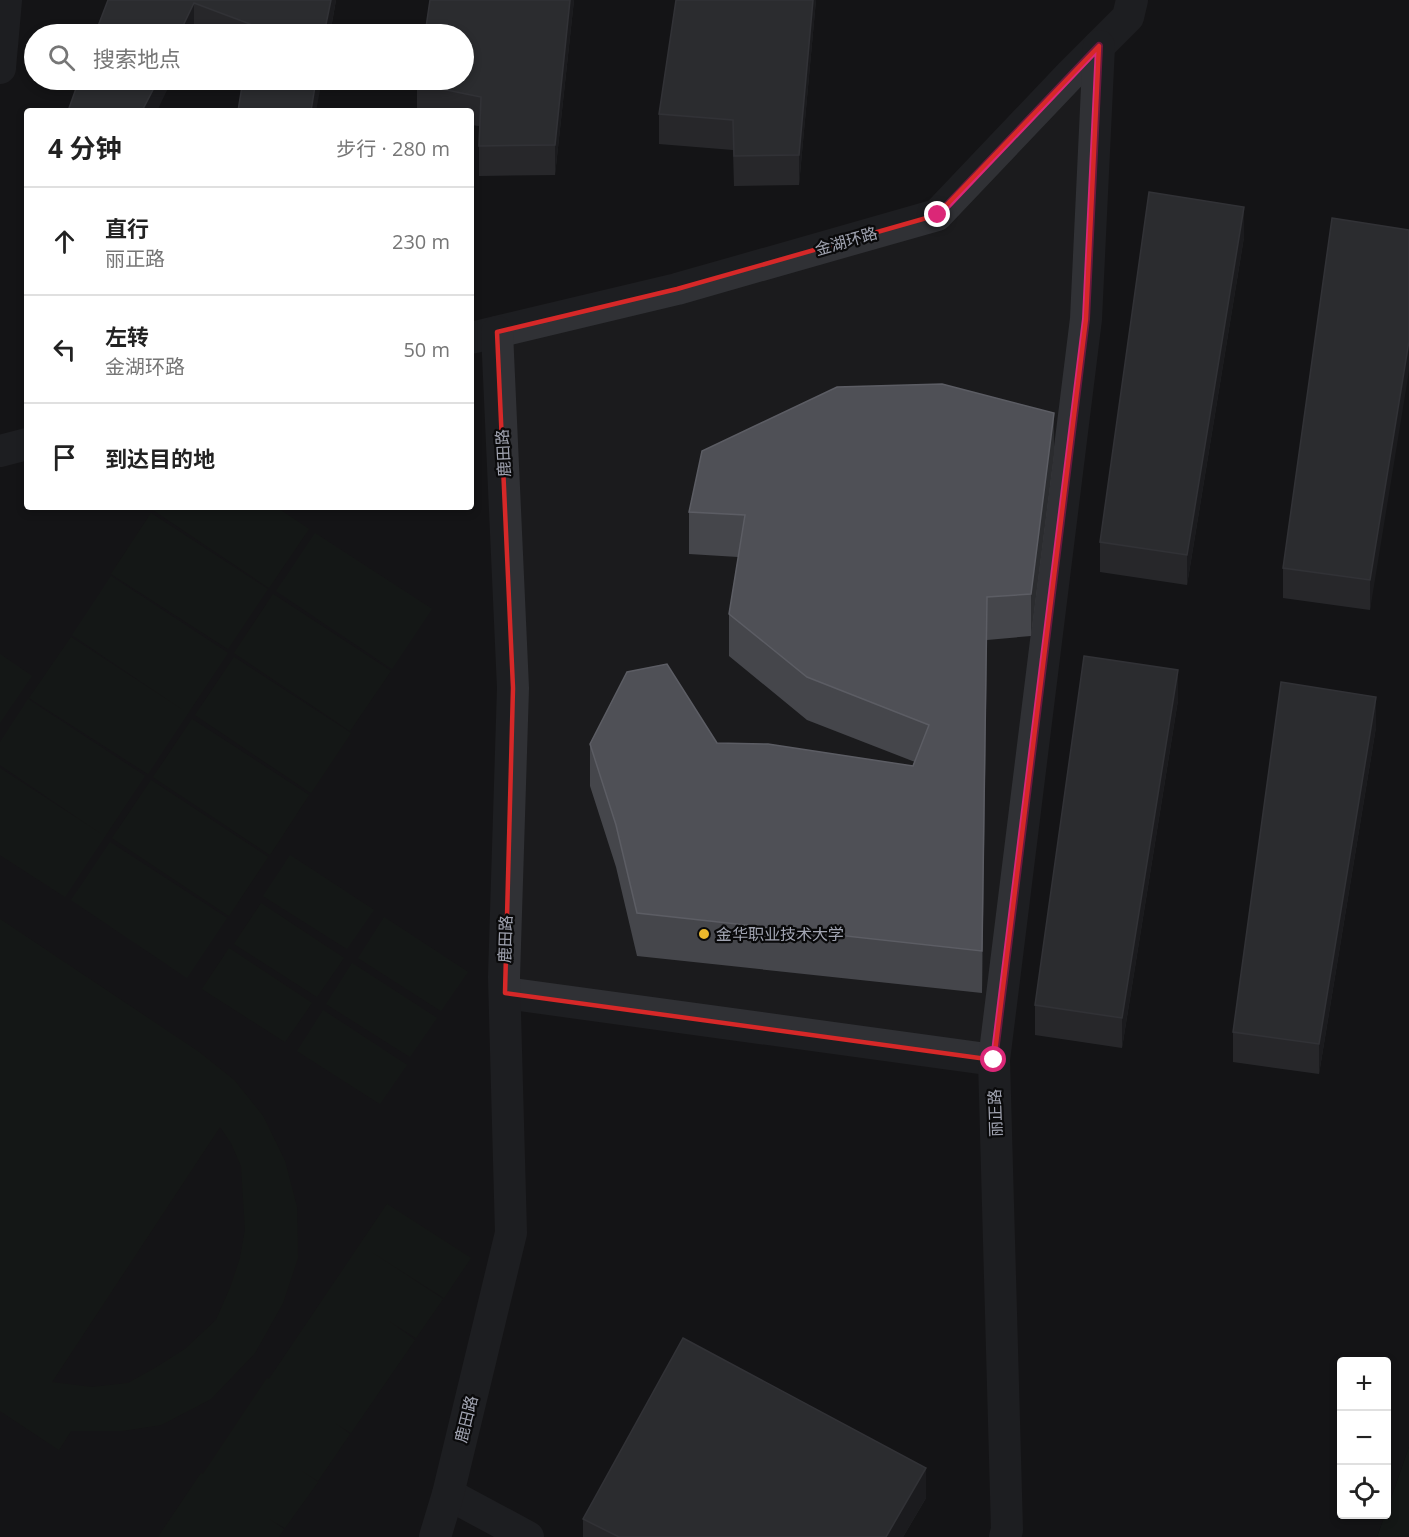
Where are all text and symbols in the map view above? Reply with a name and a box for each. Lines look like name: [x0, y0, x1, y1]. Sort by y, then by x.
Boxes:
search box: [24, 24, 474, 90]
icon: search: [45, 41, 78, 74]
text: 搜索地点: [93, 43, 181, 73]
text: 4 分钟: [48, 130, 122, 166]
text: 步行 · 280 m: [336, 135, 450, 162]
route end: [924, 201, 950, 227]
text: 直行: [105, 213, 149, 243]
street label: 金湖环路: [812, 222, 880, 260]
icon: ahead: [48, 225, 81, 258]
text: 230 m: [392, 228, 450, 255]
text: 丽正路: [105, 245, 165, 272]
text: 左转: [105, 321, 149, 351]
icon: left: [48, 333, 81, 366]
text: 50 m: [403, 336, 450, 363]
text: 金湖环路: [105, 353, 185, 380]
street label: 鹿田路: [491, 428, 515, 478]
icon: arrive: [48, 441, 81, 474]
text: 到达目的地: [105, 443, 215, 473]
street label: 鹿田路: [493, 915, 517, 963]
place label: 金华职业技术大学: [716, 923, 844, 945]
marker: 金华职业技术大学: [697, 927, 711, 941]
route start: [980, 1046, 1006, 1072]
street label: 丽正路: [983, 1089, 1007, 1137]
map controls: [1337, 1357, 1391, 1519]
button: +: [1337, 1357, 1391, 1411]
street label: 鹿田路: [450, 1393, 482, 1445]
button: −: [1337, 1411, 1391, 1465]
button: locate: [1337, 1465, 1391, 1519]

